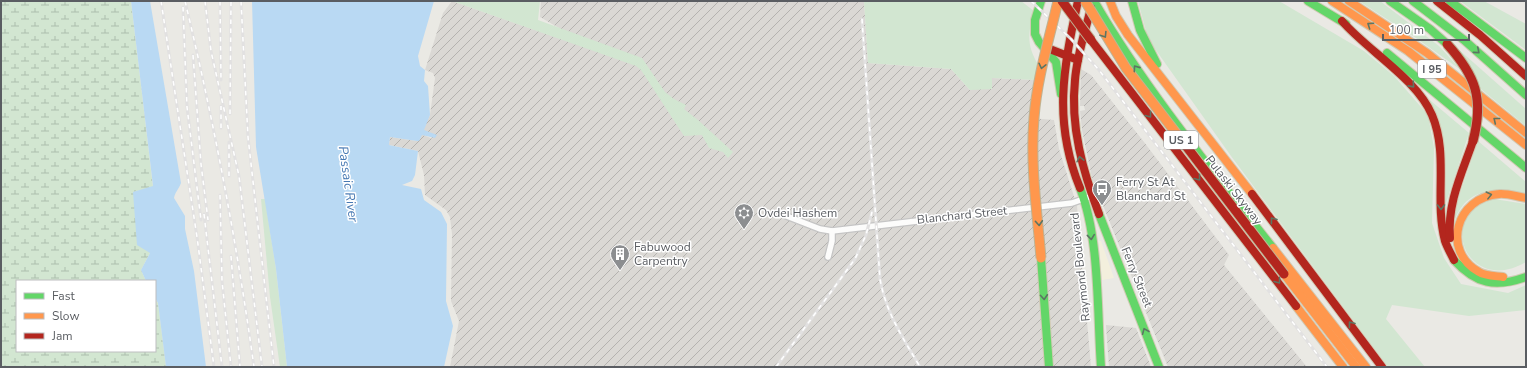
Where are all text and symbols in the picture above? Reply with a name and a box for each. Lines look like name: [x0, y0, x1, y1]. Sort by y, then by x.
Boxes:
scale bar: [1383, 16, 1469, 42]
one-way arrow: [1367, 22, 1374, 30]
text: 100 m: [1389, 22, 1424, 38]
one-way arrow: [1100, 31, 1107, 38]
one-way arrow: [1472, 46, 1479, 53]
road number: I 95: [1418, 60, 1446, 78]
one-way arrow: [1039, 63, 1047, 69]
one-way arrow: [1134, 66, 1141, 73]
one-way arrow: [1407, 80, 1415, 88]
one-way arrow: [1144, 111, 1151, 118]
one-way arrow: [1493, 118, 1500, 125]
road number: US 1: [1164, 131, 1198, 149]
water label: Passaic River: [334, 145, 362, 223]
street label: Pulaski Skyway: [1202, 152, 1267, 229]
one-way arrow: [1077, 156, 1085, 162]
place label: Ferry St At Blanchard St: [1116, 174, 1186, 204]
one-way arrow: [1193, 174, 1200, 181]
bus stop icon: Ferry St At Blanchard St: [1091, 178, 1113, 206]
one-way arrow: [1486, 192, 1493, 200]
synagogue icon: Ovdei Hashem: [733, 202, 755, 230]
street label: Blanchard Street: [916, 202, 1009, 228]
one-way arrow: [1437, 204, 1445, 210]
place label: Ovdei Hashem: [758, 205, 837, 221]
street label: Raymond Boulevard: [1066, 212, 1094, 322]
one-way arrow: [1270, 218, 1277, 225]
one-way arrow: [1034, 220, 1043, 226]
one-way arrow: [1086, 234, 1095, 240]
place label: Fabuwood Carpentry: [634, 239, 691, 269]
building icon: Fabuwood Carpentry: [609, 243, 631, 271]
street label: Ferry Street: [1118, 244, 1157, 310]
one-way arrow: [1273, 276, 1280, 283]
legend: [16, 280, 156, 352]
text: Fast: [52, 288, 75, 304]
one-way arrow: [1039, 294, 1048, 300]
text: Slow: [52, 308, 80, 324]
one-way arrow: [1348, 322, 1355, 329]
one-way arrow: [1141, 327, 1149, 334]
text: Jam: [51, 328, 73, 344]

